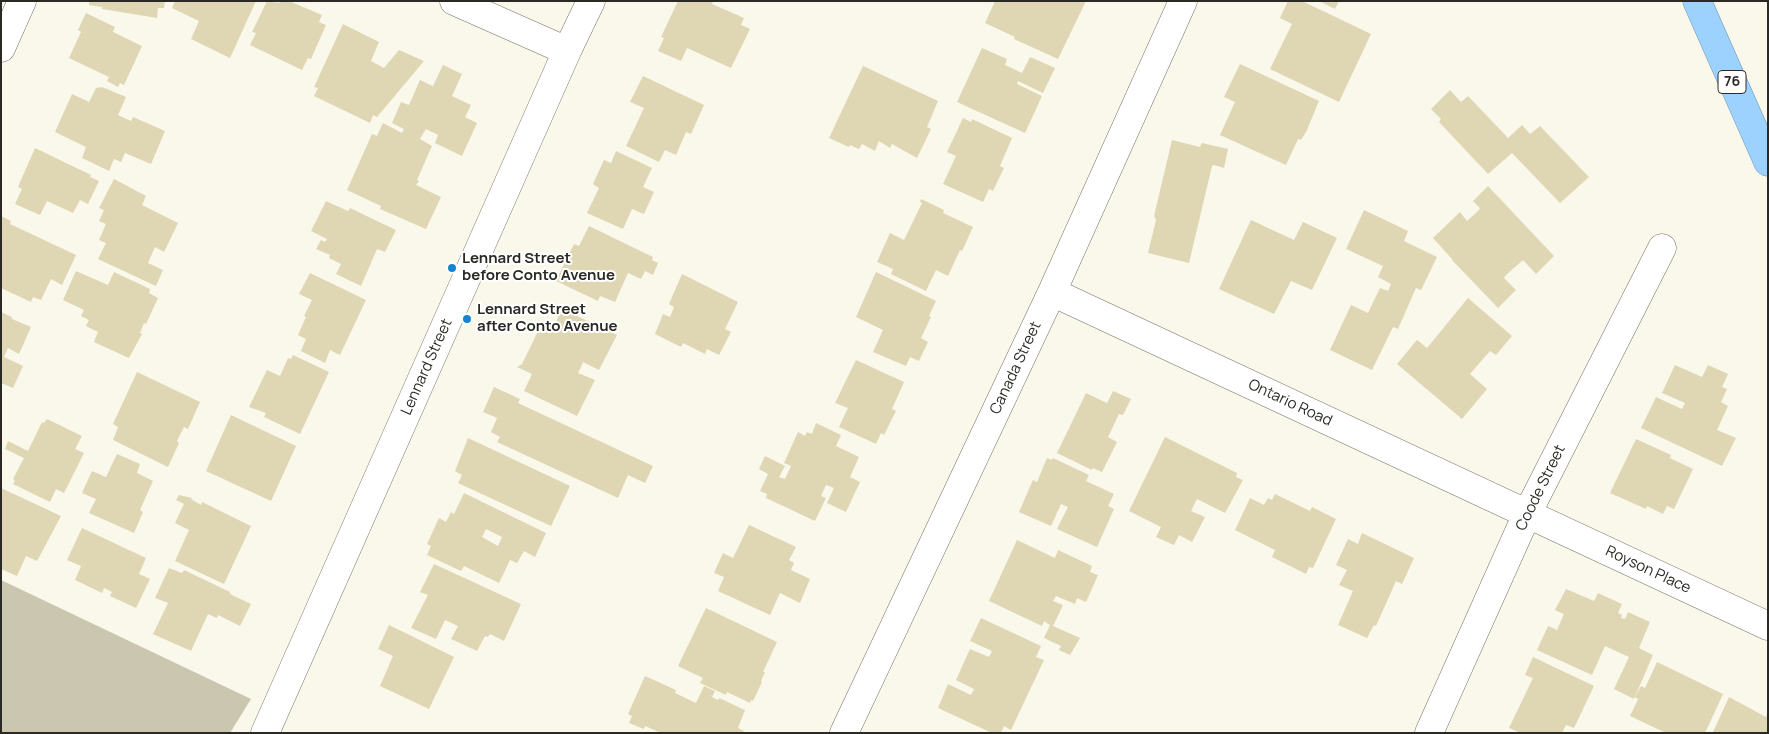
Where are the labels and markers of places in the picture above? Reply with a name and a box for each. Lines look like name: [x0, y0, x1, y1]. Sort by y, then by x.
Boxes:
place label: Lennard Street before Conto Avenue: [462, 250, 615, 285]
marker: Lennard Street before Conto Avenue: [446, 262, 458, 274]
place label: Lennard Street after Conto Avenue: [477, 301, 618, 336]
marker: Lennard Street after Conto Avenue: [461, 313, 473, 325]

